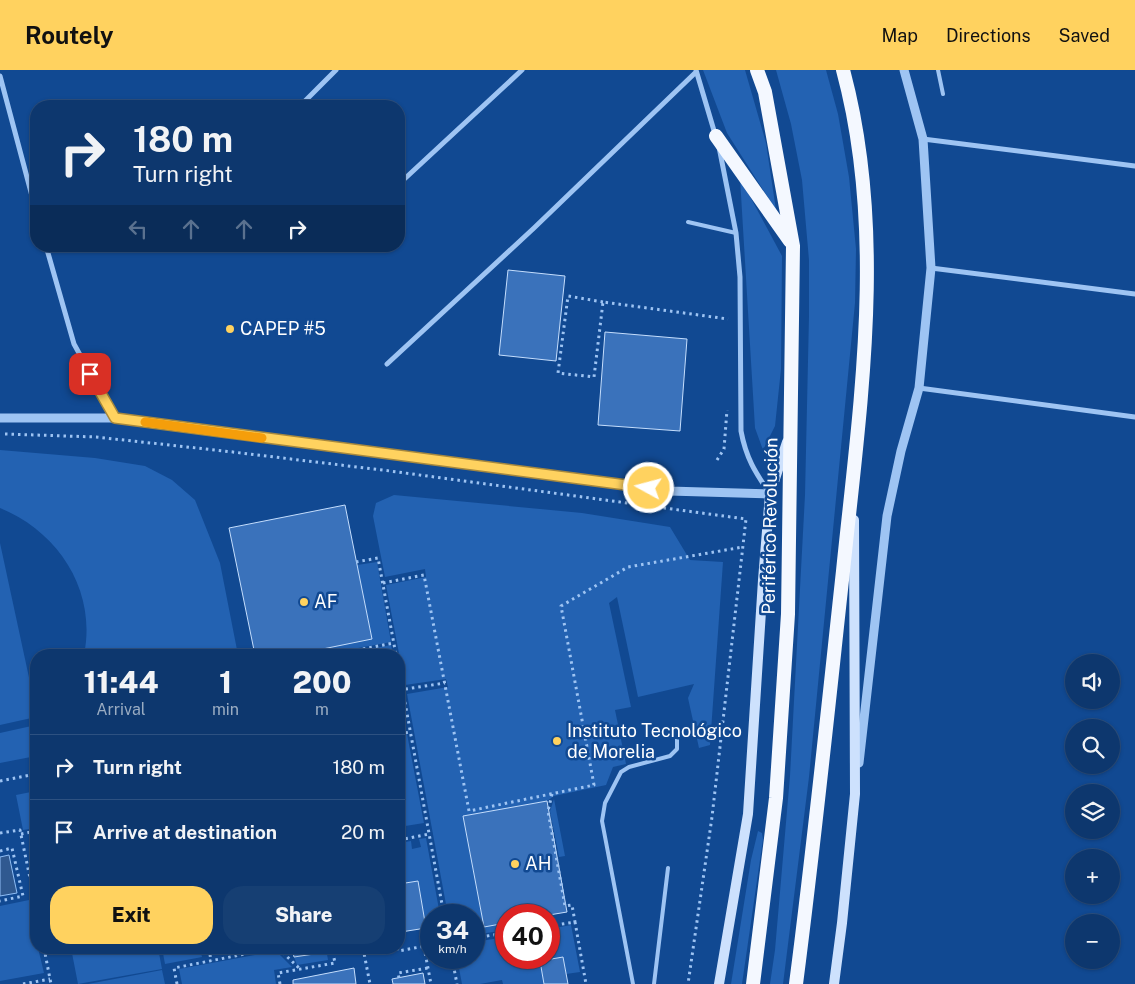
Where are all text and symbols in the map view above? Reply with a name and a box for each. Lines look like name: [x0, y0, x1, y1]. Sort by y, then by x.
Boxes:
text: Routely: [25, 21, 114, 49]
text: Map: [881, 25, 918, 46]
text: Directions: [946, 25, 1031, 46]
text: Saved: [1059, 25, 1110, 46]
text: 180 m: [133, 119, 233, 160]
icon: right: [50, 120, 115, 185]
text: Turn right: [133, 161, 233, 187]
icon: left: [124, 215, 152, 243]
icon: ahead: [177, 215, 205, 243]
icon: ahead: [230, 215, 258, 243]
icon: right: [283, 215, 311, 243]
place label: CAPEP #5: [240, 318, 326, 339]
marker: CAPEP #5: [224, 323, 236, 335]
pin: [69, 353, 111, 395]
icon: arrive: [76, 360, 104, 388]
street label: Periférico Revolución: [757, 437, 782, 615]
position arrow: [622, 461, 674, 513]
place label: AF: [314, 591, 337, 612]
marker: AF: [298, 596, 310, 608]
map controls: [1065, 654, 1120, 969]
button: sound: [1065, 654, 1120, 709]
text: 11:44: [83, 664, 158, 700]
text: 1: [219, 664, 232, 700]
text: 200: [292, 664, 352, 700]
text: Arrival: [96, 700, 146, 719]
text: min: [212, 700, 239, 719]
text: m: [315, 700, 329, 719]
button: search: [1065, 719, 1120, 774]
place label: Instituto Tecnológico de Morelia: [567, 720, 742, 762]
marker: Instituto Tecnológico de Morelia: [551, 735, 563, 747]
icon: right: [50, 753, 78, 781]
text: Turn right: [93, 756, 182, 778]
text: 180 m: [332, 756, 385, 778]
button: layers: [1065, 784, 1120, 839]
icon: arrive: [50, 818, 78, 846]
text: Arrive at destination: [93, 821, 277, 843]
text: 20 m: [341, 821, 385, 843]
button: +: [1065, 849, 1120, 904]
place label: AH: [525, 853, 552, 874]
marker: AH: [509, 858, 521, 870]
button: Exit: [50, 886, 213, 944]
button: Share: [223, 886, 385, 944]
speed limit sign: 40: [495, 904, 560, 969]
button: −: [1065, 914, 1120, 969]
text: 34: [436, 915, 469, 945]
text: km/h: [438, 942, 467, 956]

